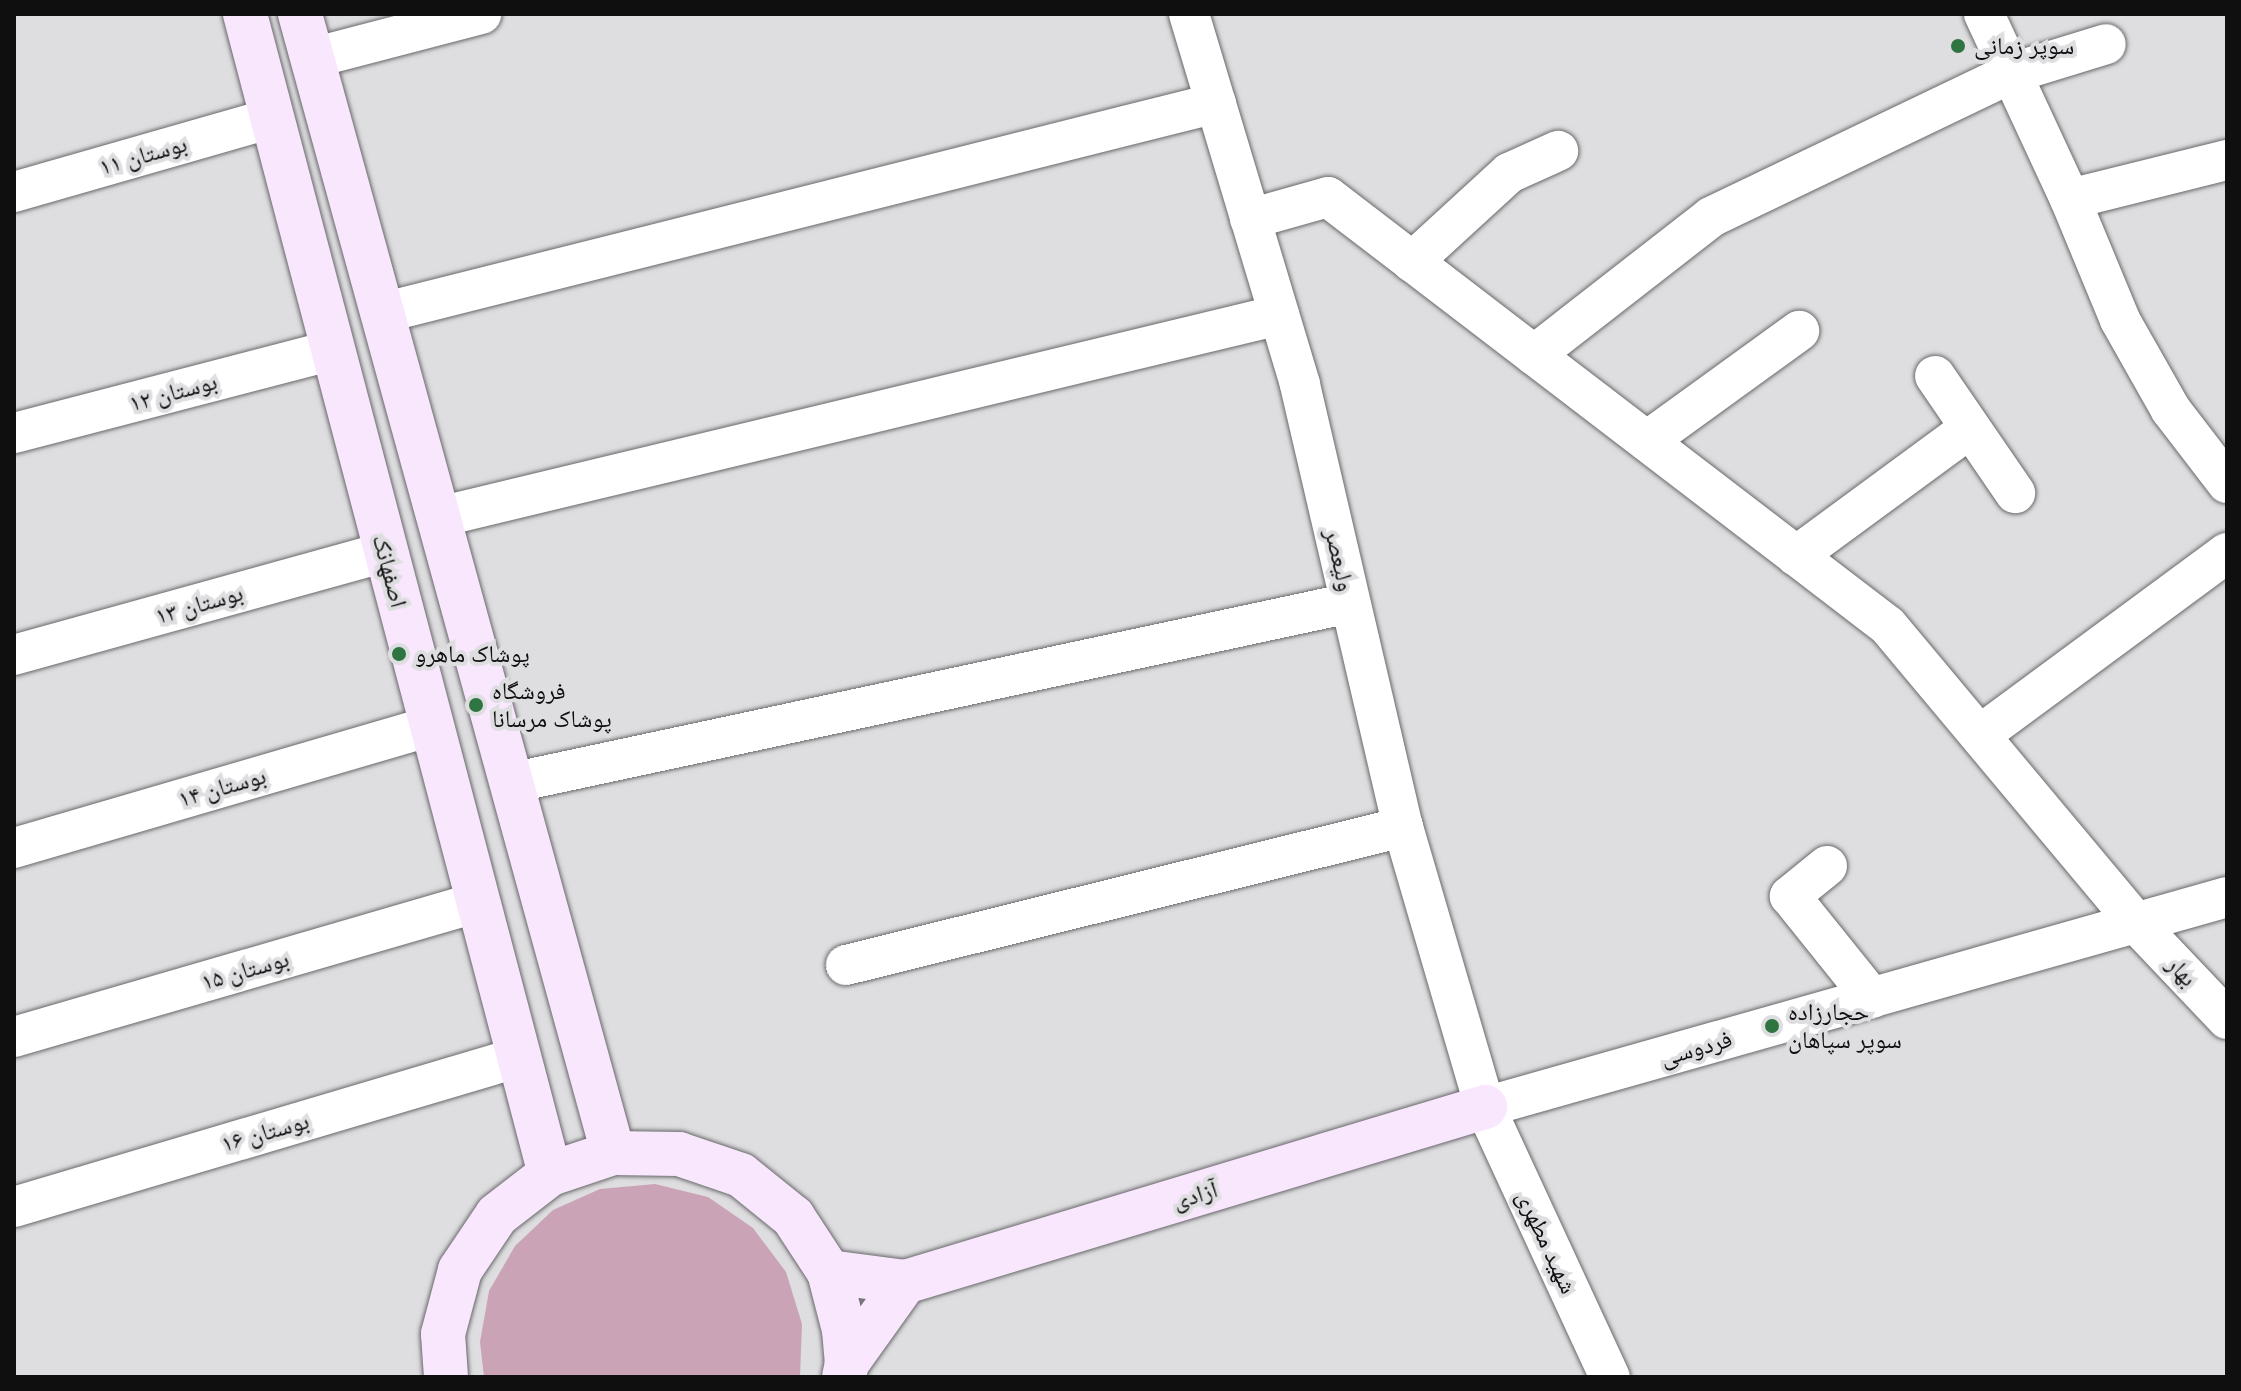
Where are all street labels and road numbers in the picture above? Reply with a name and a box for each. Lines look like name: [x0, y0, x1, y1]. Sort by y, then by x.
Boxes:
street label: بوستان ۱۱: [96, 129, 190, 181]
street label: بوستان ۱۲: [126, 366, 220, 418]
street label: ولیعصر: [1319, 526, 1361, 594]
street label: اصفهانک: [366, 531, 414, 611]
street label: بوستان ۱۳: [152, 578, 246, 630]
street label: بوستان ۱۴: [175, 761, 269, 813]
street label: بوستان ۱۵: [198, 944, 292, 996]
street label: بهار: [2161, 950, 2203, 992]
street label: فردوسی: [1657, 1024, 1735, 1072]
street label: بوستان ۱۶: [218, 1106, 312, 1158]
street label: آزادی: [1169, 1175, 1221, 1215]
street label: شهید مطهری: [1511, 1186, 1583, 1298]

